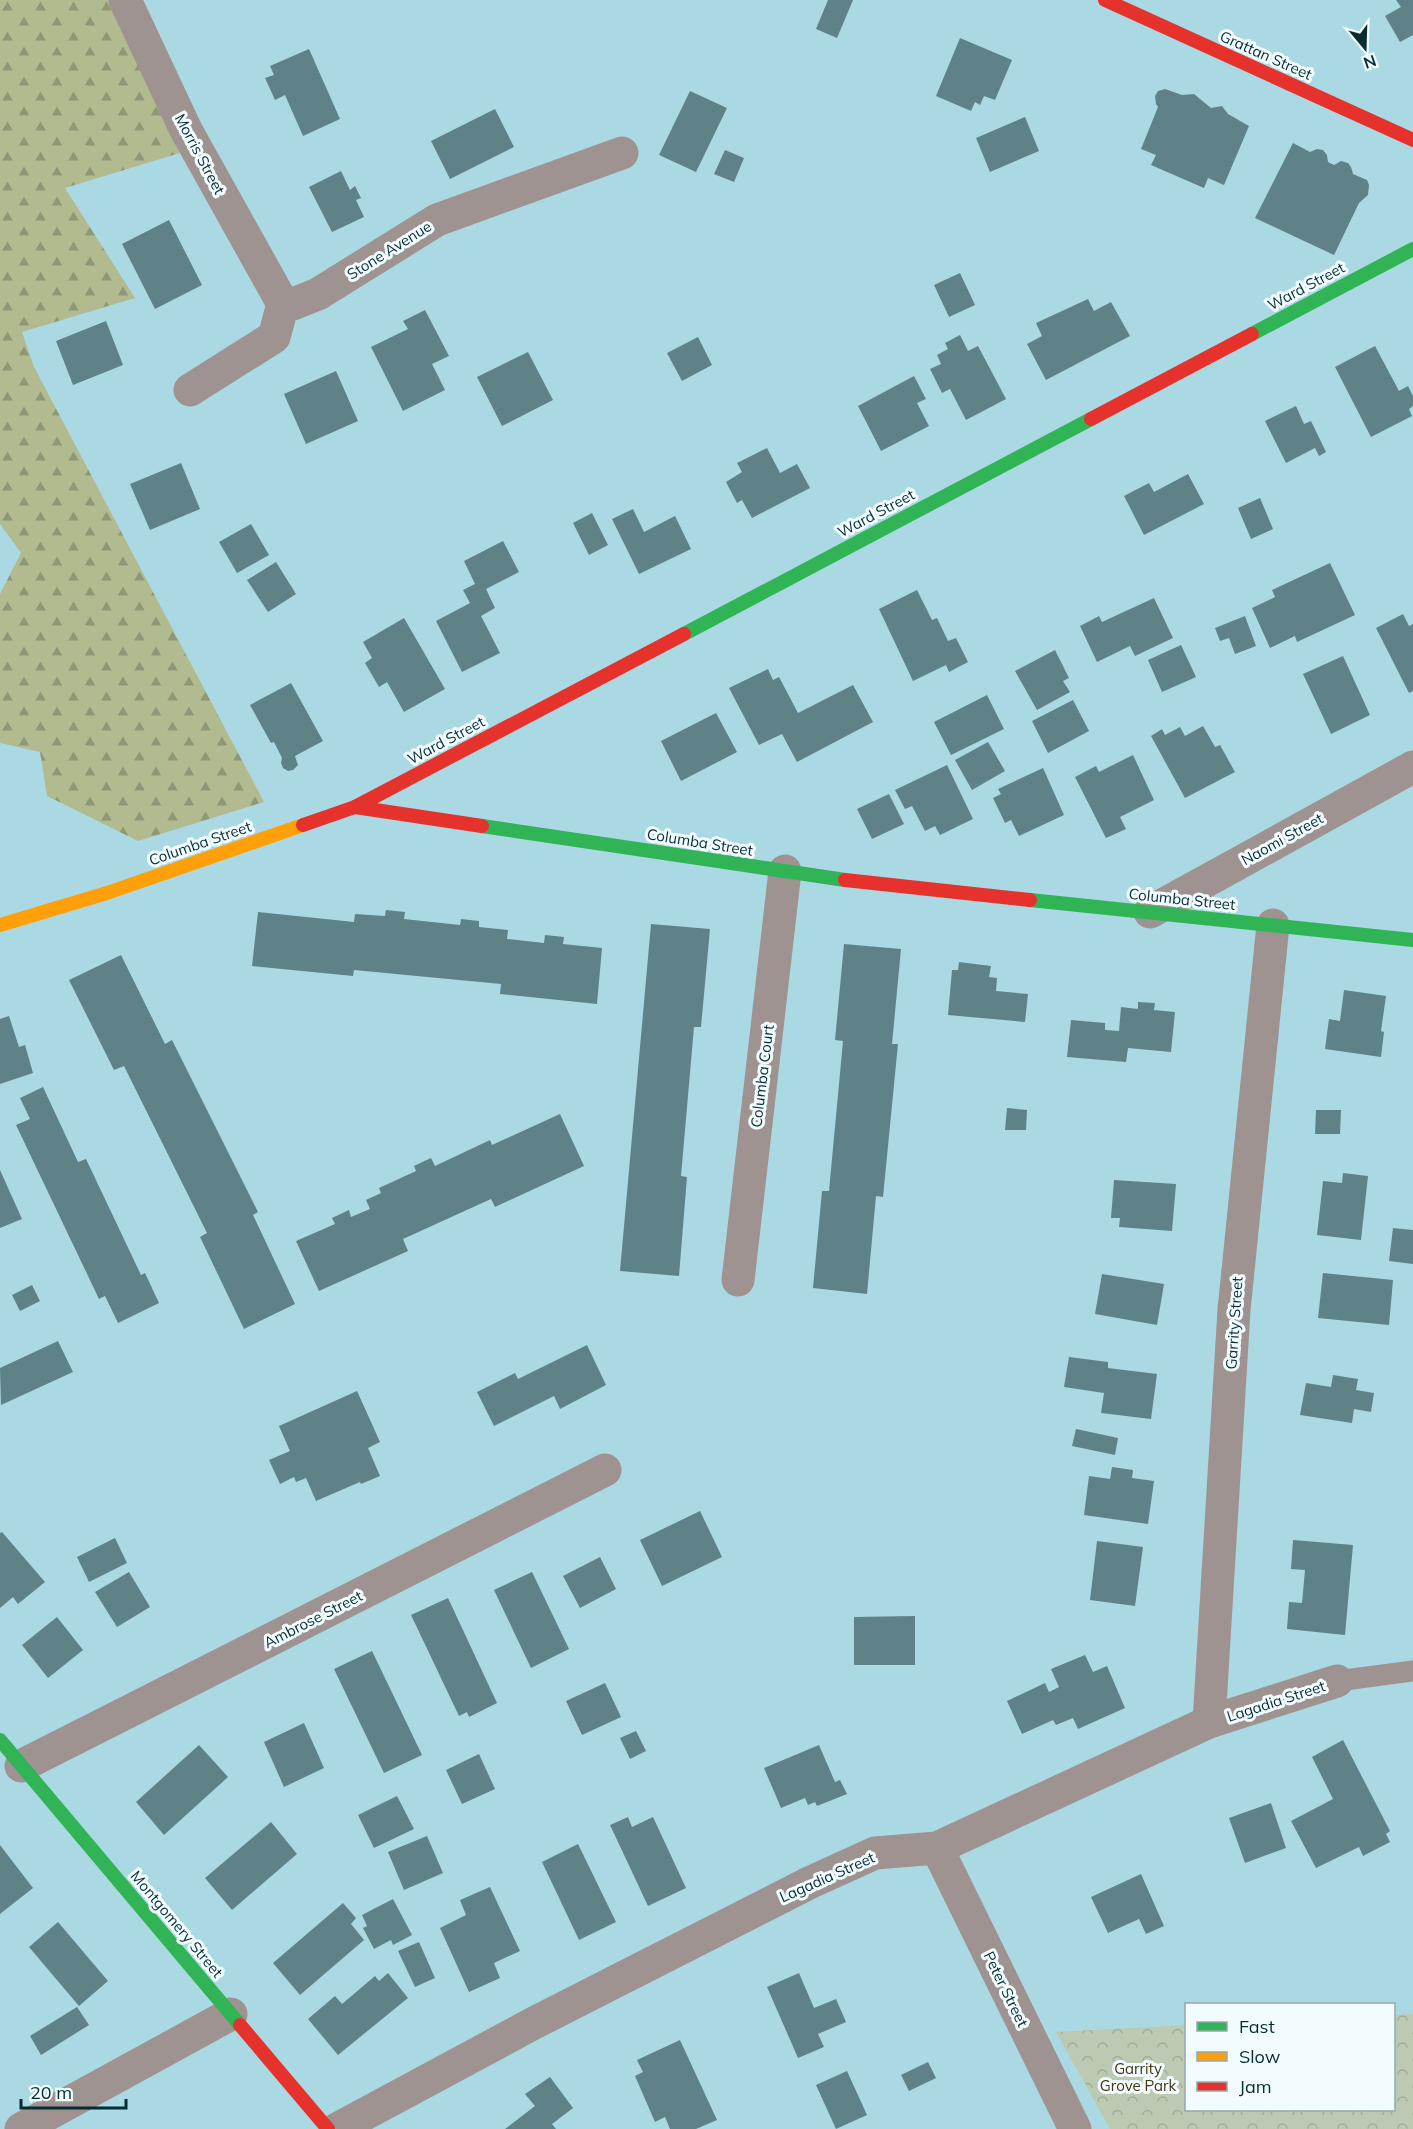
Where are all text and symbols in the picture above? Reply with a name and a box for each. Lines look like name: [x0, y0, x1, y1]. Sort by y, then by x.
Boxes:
north arrow: [1335, 18, 1395, 78]
street label: Grattan Street: [1217, 26, 1315, 84]
text: N: [1361, 51, 1379, 74]
street label: Morris Street: [171, 110, 229, 198]
street label: Stone Avenue: [343, 216, 435, 284]
street label: Ward Street: [1264, 258, 1348, 314]
street label: Ward Street: [834, 485, 918, 541]
street label: Ward Street: [404, 712, 488, 768]
street label: Naomi Street: [1238, 809, 1326, 869]
street label: Columba Street: [146, 817, 254, 869]
street label: Columba Street: [646, 824, 754, 860]
street label: Columba Street: [1128, 884, 1236, 914]
street label: Columba Court: [746, 1023, 778, 1129]
street label: Garrity Street: [1221, 1276, 1247, 1370]
street label: Ambrose Street: [261, 1586, 365, 1652]
street label: Lagadia Street: [1224, 1676, 1328, 1726]
street label: Lagadia Street: [776, 1848, 878, 1906]
street label: Montgomery Street: [127, 1867, 227, 1981]
street label: Peter Street: [980, 1948, 1032, 2030]
legend: [1185, 2003, 1395, 2111]
text: Fast: [1239, 2015, 1275, 2038]
text: Slow: [1239, 2045, 1281, 2068]
park label: Garrity Grove Park: [1100, 2059, 1176, 2095]
scale bar: [21, 2072, 126, 2110]
text: Jam: [1239, 2075, 1272, 2098]
text: 20 m: [30, 2081, 72, 2104]

